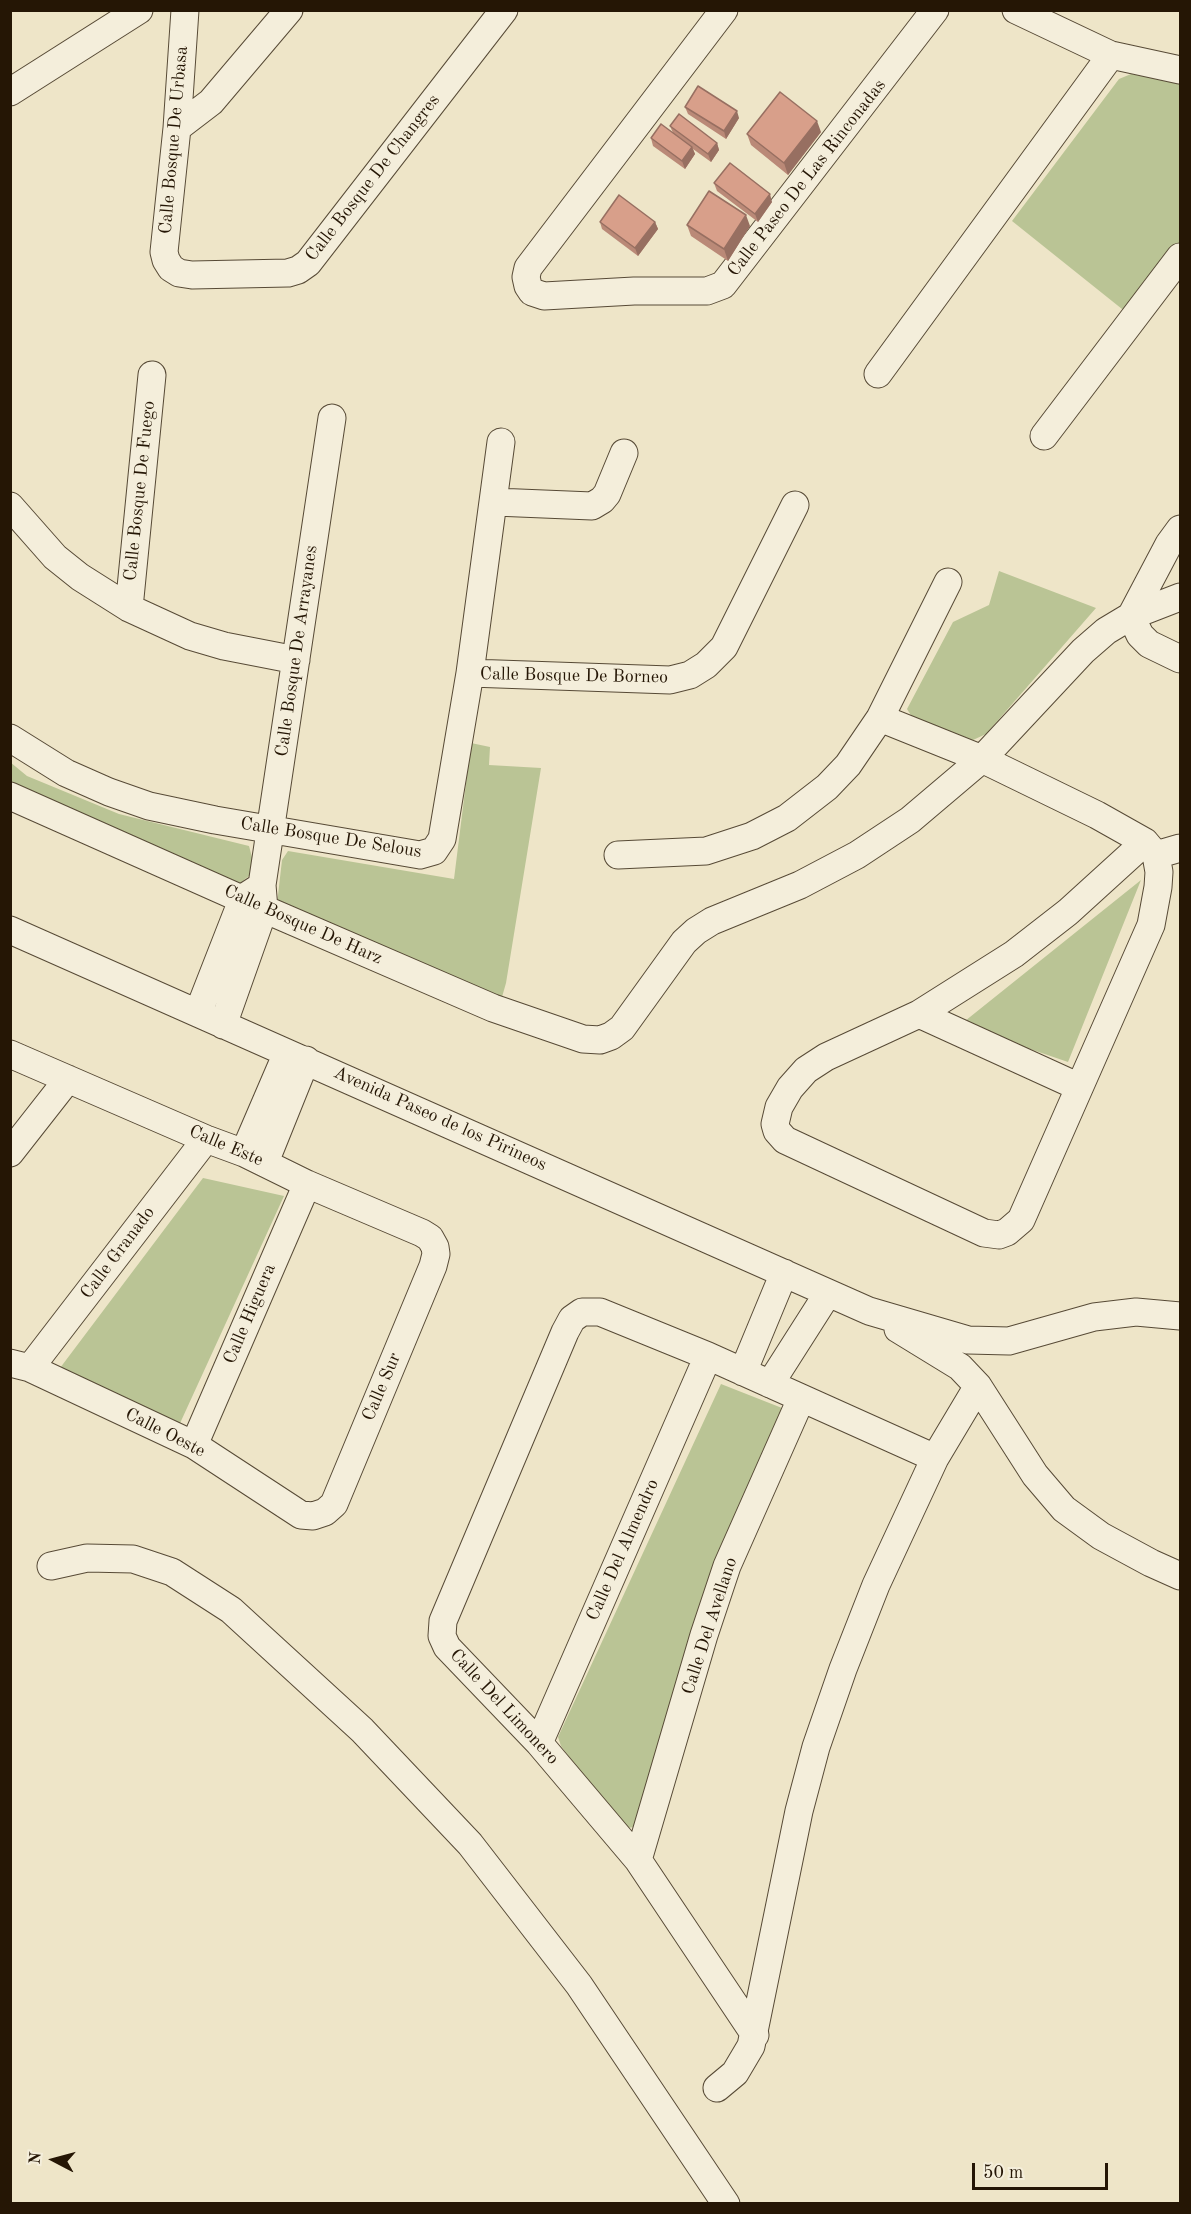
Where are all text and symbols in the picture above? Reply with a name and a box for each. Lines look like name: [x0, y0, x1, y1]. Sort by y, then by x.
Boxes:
street label: Calle Bosque De Urbasa: [155, 45, 193, 235]
street label: Calle Paseo De Las Rinconadas: [723, 75, 891, 281]
street label: Calle Bosque De Changres: [301, 90, 445, 266]
street label: Calle Bosque De Fuego: [120, 400, 160, 582]
street label: Calle Bosque De Arrayanes: [271, 544, 323, 758]
street label: Calle Bosque De Borneo: [480, 664, 668, 688]
street label: Calle Bosque De Selous: [239, 813, 423, 863]
street label: Calle Bosque De Harz: [221, 880, 385, 970]
street label: Avenida Paseo de los Pirineos: [330, 1062, 550, 1176]
street label: Calle Este: [186, 1121, 266, 1171]
street label: Calle Granado: [76, 1203, 160, 1303]
street label: Calle Higuera: [219, 1261, 281, 1367]
street label: Calle Sur: [358, 1350, 406, 1424]
street label: Calle Oeste: [121, 1404, 209, 1462]
street label: Calle Del Almendro: [582, 1476, 664, 1624]
street label: Calle Del Avellano: [678, 1555, 742, 1697]
street label: Calle Del Limonero: [445, 1645, 563, 1769]
north arrow: [24, 2130, 84, 2190]
text: N: [28, 2151, 45, 2165]
scale bar: [975, 2151, 1112, 2189]
text: 50 m: [983, 2164, 1023, 2182]

